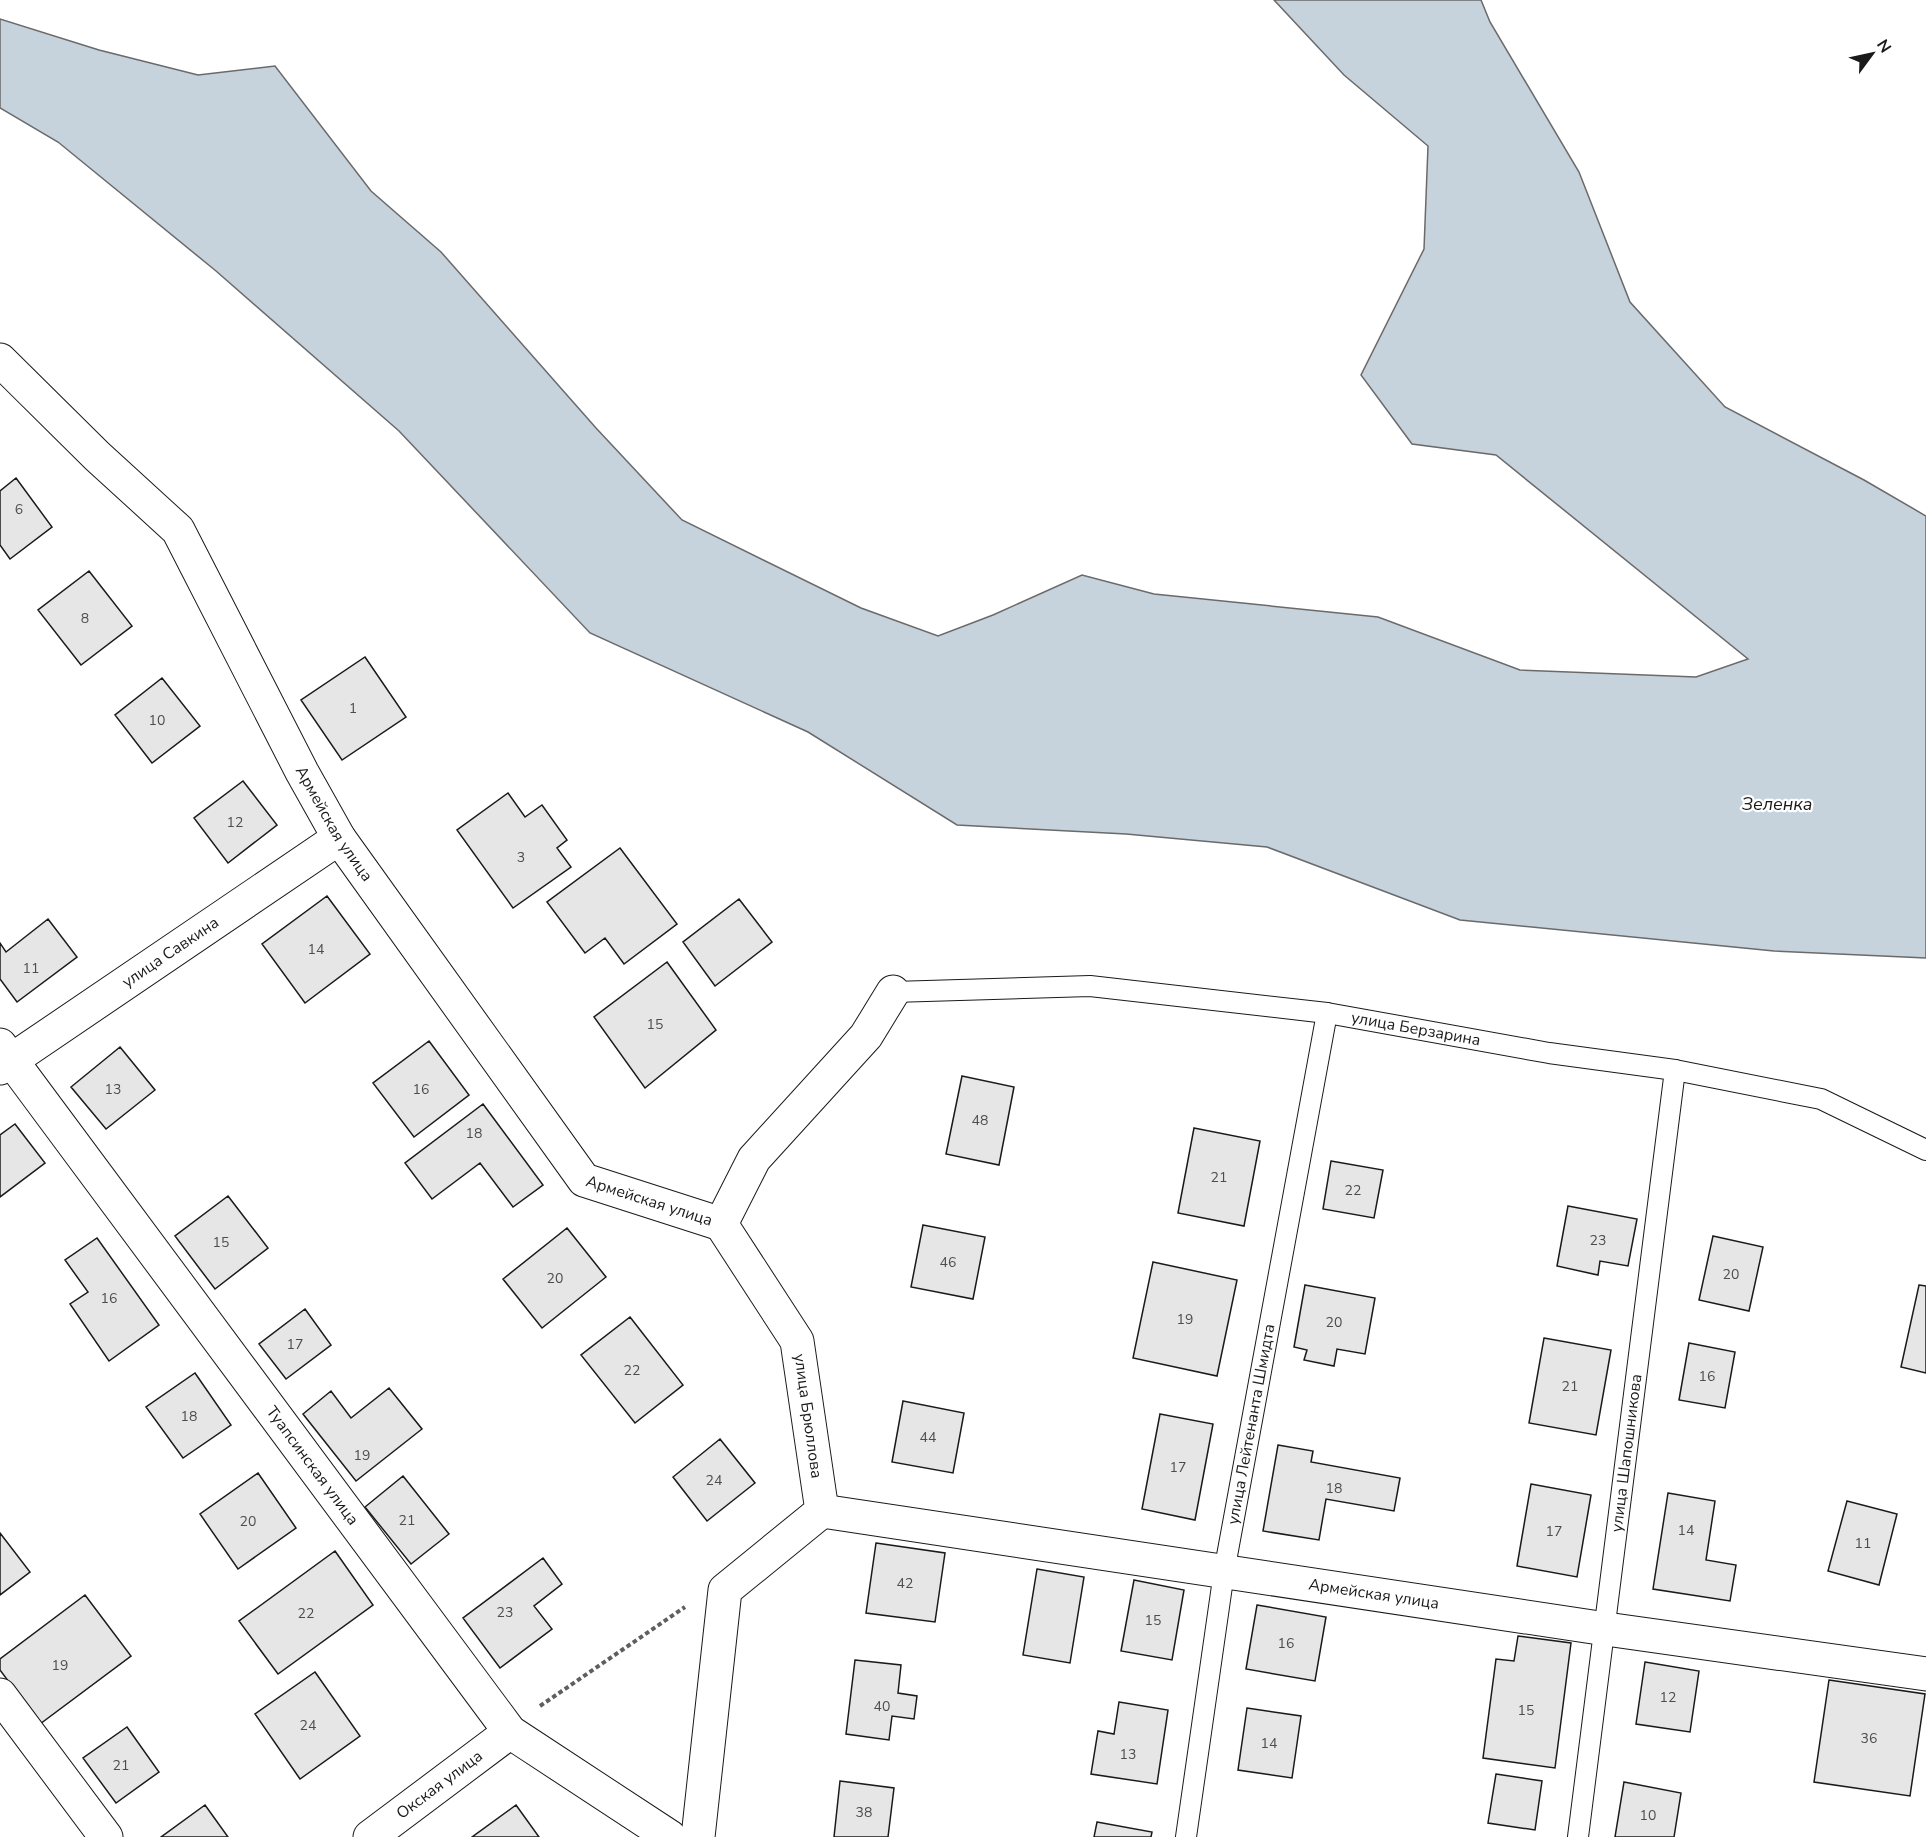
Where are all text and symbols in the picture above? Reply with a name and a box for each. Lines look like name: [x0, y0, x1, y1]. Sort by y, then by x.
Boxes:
north arrow: [1842, 24, 1902, 84]
text: N: [1871, 35, 1896, 57]
house number: 6: [15, 500, 23, 519]
house number: 8: [81, 609, 89, 628]
house number: 1: [349, 699, 357, 718]
house number: 10: [149, 711, 165, 730]
street label: Армейская улица: [290, 762, 378, 886]
water label: Зеленка: [1741, 792, 1813, 816]
house number: 12: [227, 813, 243, 832]
house number: 3: [517, 848, 525, 867]
street label: улица Савкина: [118, 912, 223, 993]
house number: 14: [308, 940, 324, 959]
house number: 11: [23, 959, 39, 978]
street label: улица Берзарина: [1350, 1007, 1482, 1051]
house number: 15: [647, 1015, 663, 1034]
house number: 13: [105, 1080, 121, 1099]
house number: 16: [413, 1080, 429, 1099]
house number: 48: [972, 1111, 988, 1130]
house number: 18: [466, 1124, 482, 1143]
house number: 21: [1211, 1168, 1227, 1187]
street label: Армейская улица: [583, 1170, 715, 1232]
house number: 22: [1345, 1181, 1361, 1200]
house number: 23: [1590, 1231, 1606, 1250]
house number: 15: [213, 1233, 229, 1252]
house number: 46: [940, 1253, 956, 1272]
house number: 20: [1723, 1265, 1739, 1284]
house number: 20: [547, 1269, 563, 1288]
house number: 16: [101, 1289, 117, 1308]
house number: 19: [1177, 1310, 1193, 1329]
house number: 20: [1326, 1313, 1342, 1332]
street label: улица Лейтенанта Шмидта: [1222, 1322, 1281, 1526]
house number: 17: [287, 1335, 303, 1354]
street label: улица Брюллова: [788, 1352, 828, 1480]
house number: 22: [624, 1361, 640, 1380]
house number: 16: [1699, 1367, 1715, 1386]
street label: улица Шапошникова: [1606, 1373, 1647, 1533]
house number: 21: [1562, 1377, 1578, 1396]
street label: Туапсинская улица: [261, 1402, 364, 1530]
house number: 18: [181, 1407, 197, 1426]
house number: 44: [920, 1428, 936, 1447]
house number: 19: [354, 1446, 370, 1465]
house number: 17: [1170, 1458, 1186, 1477]
house number: 24: [706, 1471, 722, 1490]
house number: 18: [1326, 1479, 1342, 1498]
house number: 21: [399, 1511, 415, 1530]
house number: 20: [240, 1512, 256, 1531]
house number: 14: [1678, 1521, 1694, 1540]
house number: 17: [1546, 1522, 1562, 1541]
house number: 11: [1855, 1534, 1871, 1553]
street label: Армейская улица: [1307, 1573, 1441, 1615]
house number: 42: [897, 1574, 913, 1593]
house number: 23: [497, 1603, 513, 1622]
house number: 22: [298, 1604, 314, 1623]
house number: 15: [1145, 1611, 1161, 1630]
house number: 16: [1278, 1634, 1294, 1653]
house number: 19: [52, 1656, 68, 1675]
house number: 12: [1660, 1688, 1676, 1707]
house number: 40: [874, 1697, 890, 1716]
house number: 15: [1518, 1701, 1534, 1720]
house number: 24: [300, 1716, 316, 1735]
house number: 36: [1861, 1729, 1877, 1748]
house number: 14: [1261, 1734, 1277, 1753]
street label: Окская улица: [392, 1745, 487, 1824]
house number: 13: [1120, 1745, 1136, 1764]
house number: 21: [113, 1756, 129, 1775]
house number: 38: [856, 1803, 872, 1822]
house number: 10: [1640, 1806, 1656, 1825]

